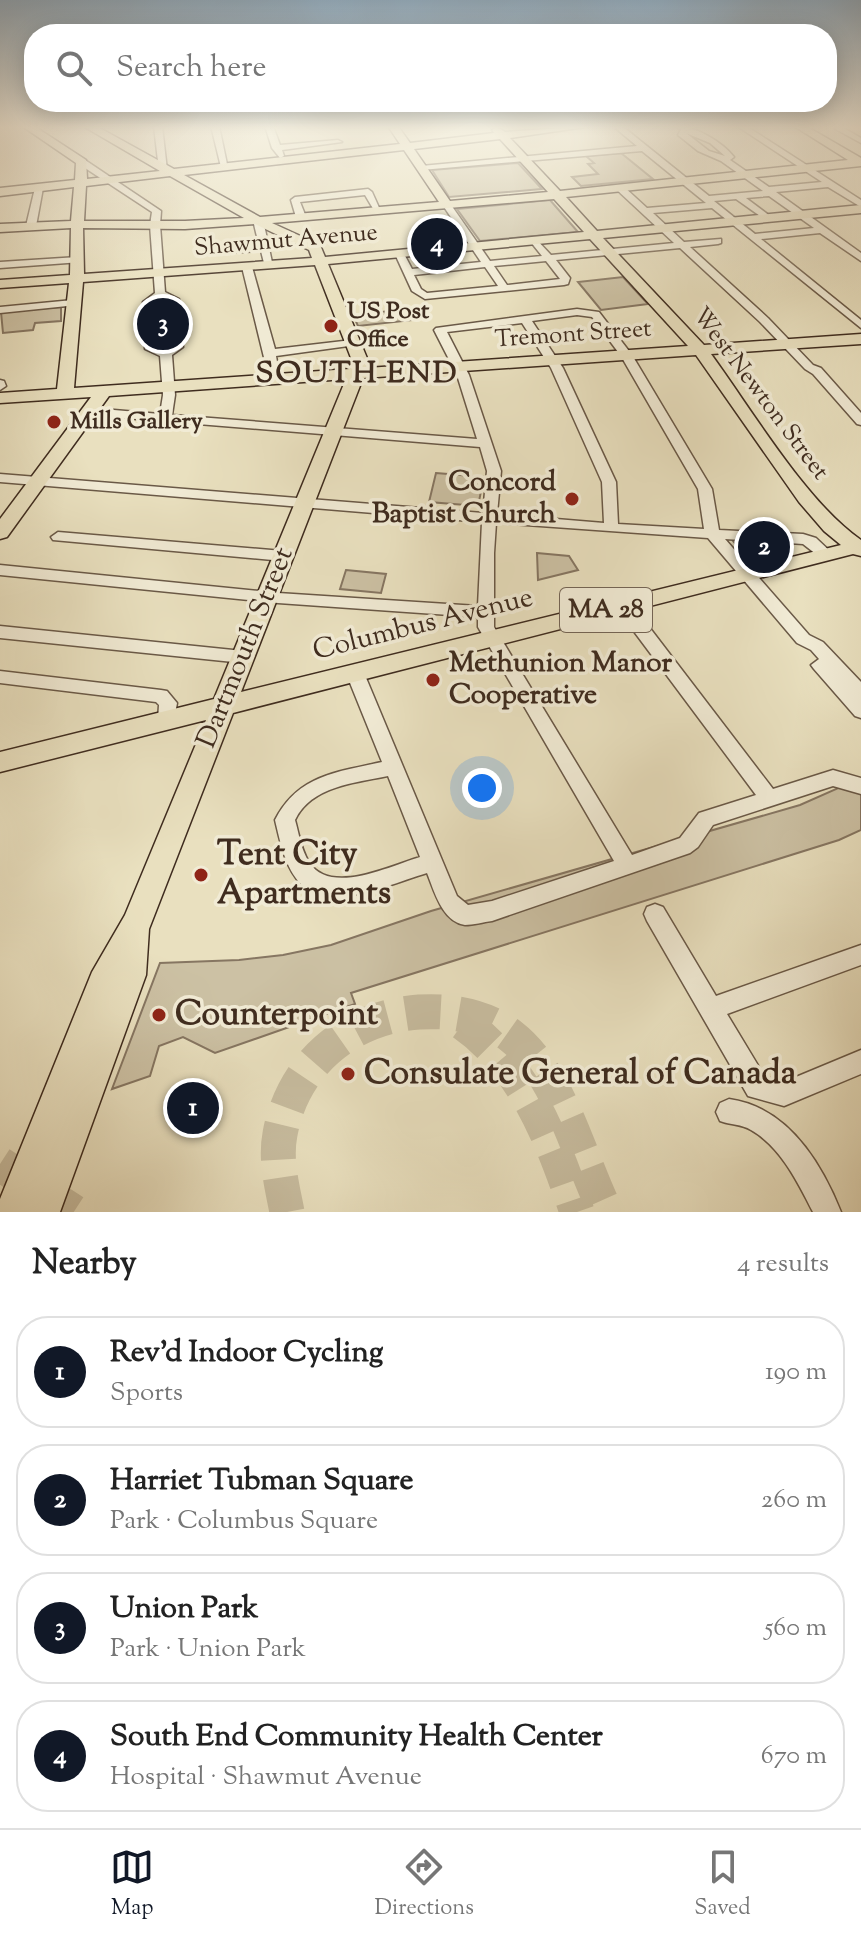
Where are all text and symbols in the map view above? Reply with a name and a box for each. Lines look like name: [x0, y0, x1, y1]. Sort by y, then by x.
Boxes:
search box: [24, 24, 837, 112]
icon: search: [52, 46, 96, 90]
text: Search here: [116, 47, 266, 90]
pin: 4: [411, 214, 463, 274]
street label: Shawmut Avenue: [193, 216, 379, 266]
pin: 3: [137, 294, 189, 354]
place label: US Post Office: [347, 295, 430, 357]
street label: West Newton Street: [684, 301, 836, 487]
street label: Tremont Street: [494, 313, 652, 357]
marker: US Post Office: [322, 317, 340, 335]
district label: SOUTH END: [256, 353, 458, 396]
place label: Mills Gallery: [70, 405, 203, 439]
marker: Mills Gallery: [45, 413, 63, 431]
place label: Concord Baptist Church: [372, 463, 557, 535]
marker: Concord Baptist Church: [563, 490, 581, 508]
pin: 2: [738, 517, 790, 577]
street label: Dartmouth Street: [187, 541, 305, 754]
street label: Columbus Avenue: [309, 578, 537, 672]
road number: MA 28: [560, 588, 652, 632]
place label: Methunion Manor Cooperative: [449, 644, 672, 716]
marker: Methunion Manor Cooperative: [424, 671, 442, 689]
your location: [462, 768, 502, 808]
place label: Tent City Apartments: [217, 831, 391, 919]
marker: Tent City Apartments: [192, 866, 210, 884]
place label: Counterpoint: [175, 991, 378, 1040]
marker: Counterpoint: [150, 1006, 168, 1024]
place label: Consulate General of Canada: [364, 1050, 797, 1099]
marker: Consulate General of Canada: [339, 1065, 357, 1083]
pin: 1: [167, 1078, 219, 1138]
text: Nearby: [32, 1240, 137, 1289]
text: 4 results: [737, 1246, 829, 1283]
text: Rev'd Indoor Cycling: [110, 1332, 383, 1375]
text: 1: [56, 1354, 64, 1391]
text: 190 m: [765, 1354, 827, 1391]
text: Sports: [110, 1375, 183, 1412]
text: Harriet Tubman Square: [110, 1460, 413, 1503]
text: 2: [54, 1482, 66, 1519]
text: 260 m: [761, 1482, 827, 1519]
text: Park · Columbus Square: [110, 1503, 378, 1540]
text: Union Park: [110, 1588, 258, 1631]
text: 3: [55, 1610, 65, 1647]
text: 560 m: [764, 1610, 827, 1647]
text: Park · Union Park: [110, 1631, 306, 1668]
text: South End Community Health Center: [110, 1716, 603, 1759]
text: 4: [53, 1738, 67, 1775]
text: 670 m: [761, 1738, 827, 1775]
text: Hospital · Shawmut Avenue: [110, 1759, 422, 1796]
tab: Map: [110, 1845, 154, 1925]
tab: Directions: [375, 1845, 474, 1925]
tab: Saved: [694, 1845, 751, 1925]

